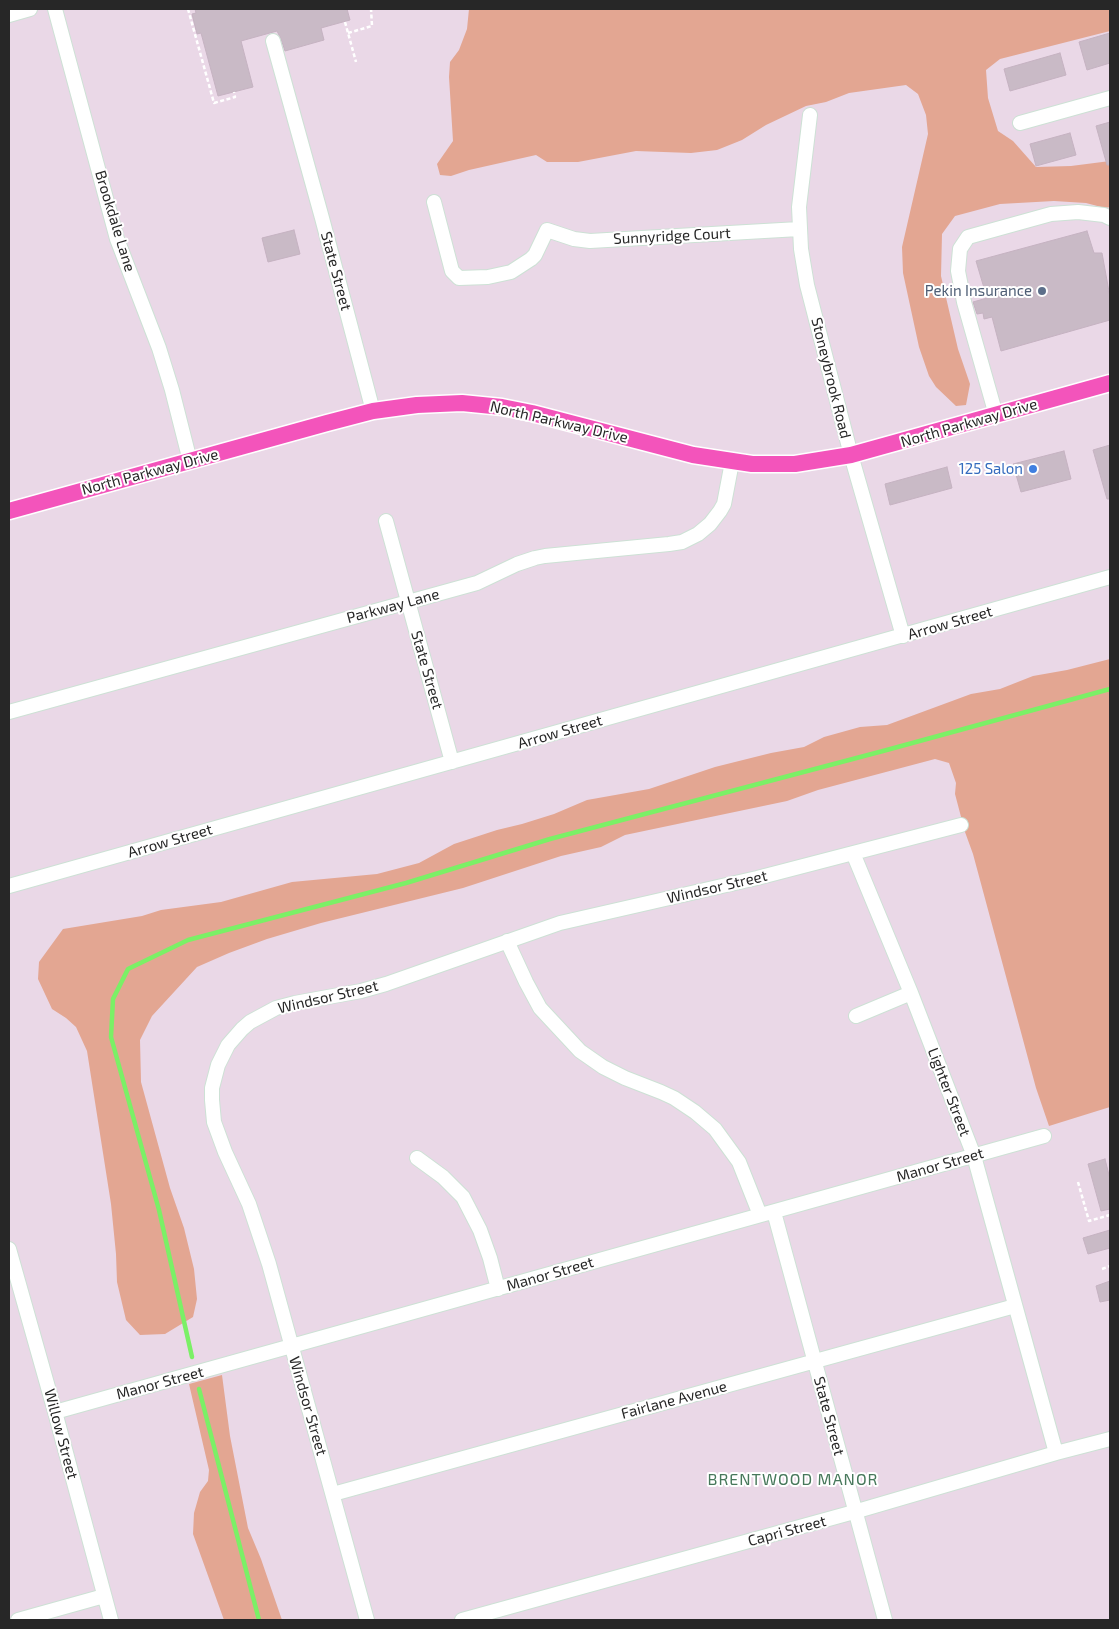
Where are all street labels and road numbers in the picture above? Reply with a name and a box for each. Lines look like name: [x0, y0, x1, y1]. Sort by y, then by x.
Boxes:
street label: Brookdale Lane: [91, 168, 139, 274]
street label: Sunnyridge Court: [613, 224, 731, 248]
street label: State Street: [317, 230, 355, 312]
street label: Stoneybrook Road: [807, 316, 855, 440]
street label: North Parkway Drive: [899, 395, 1039, 451]
street label: North Parkway Drive: [488, 397, 630, 447]
street label: North Parkway Drive: [80, 445, 220, 499]
street label: Parkway Lane: [345, 585, 441, 627]
street label: Arrow Street: [906, 602, 994, 644]
street label: State Street: [407, 629, 447, 711]
street label: Arrow Street: [516, 711, 604, 753]
street label: Arrow Street: [126, 820, 214, 862]
street label: Windsor Street: [665, 867, 769, 907]
street label: Windsor Street: [276, 977, 380, 1017]
street label: Lighter Street: [924, 1045, 974, 1139]
street label: Manor Street: [894, 1144, 986, 1186]
street label: Manor Street: [504, 1253, 596, 1295]
street label: Windsor Street: [285, 1354, 331, 1458]
street label: Manor Street: [114, 1363, 206, 1403]
street label: State Street: [810, 1375, 848, 1457]
street label: Fairlane Avenue: [619, 1377, 729, 1423]
street label: Willow Street: [40, 1387, 82, 1481]
street label: Capri Street: [746, 1512, 828, 1550]

